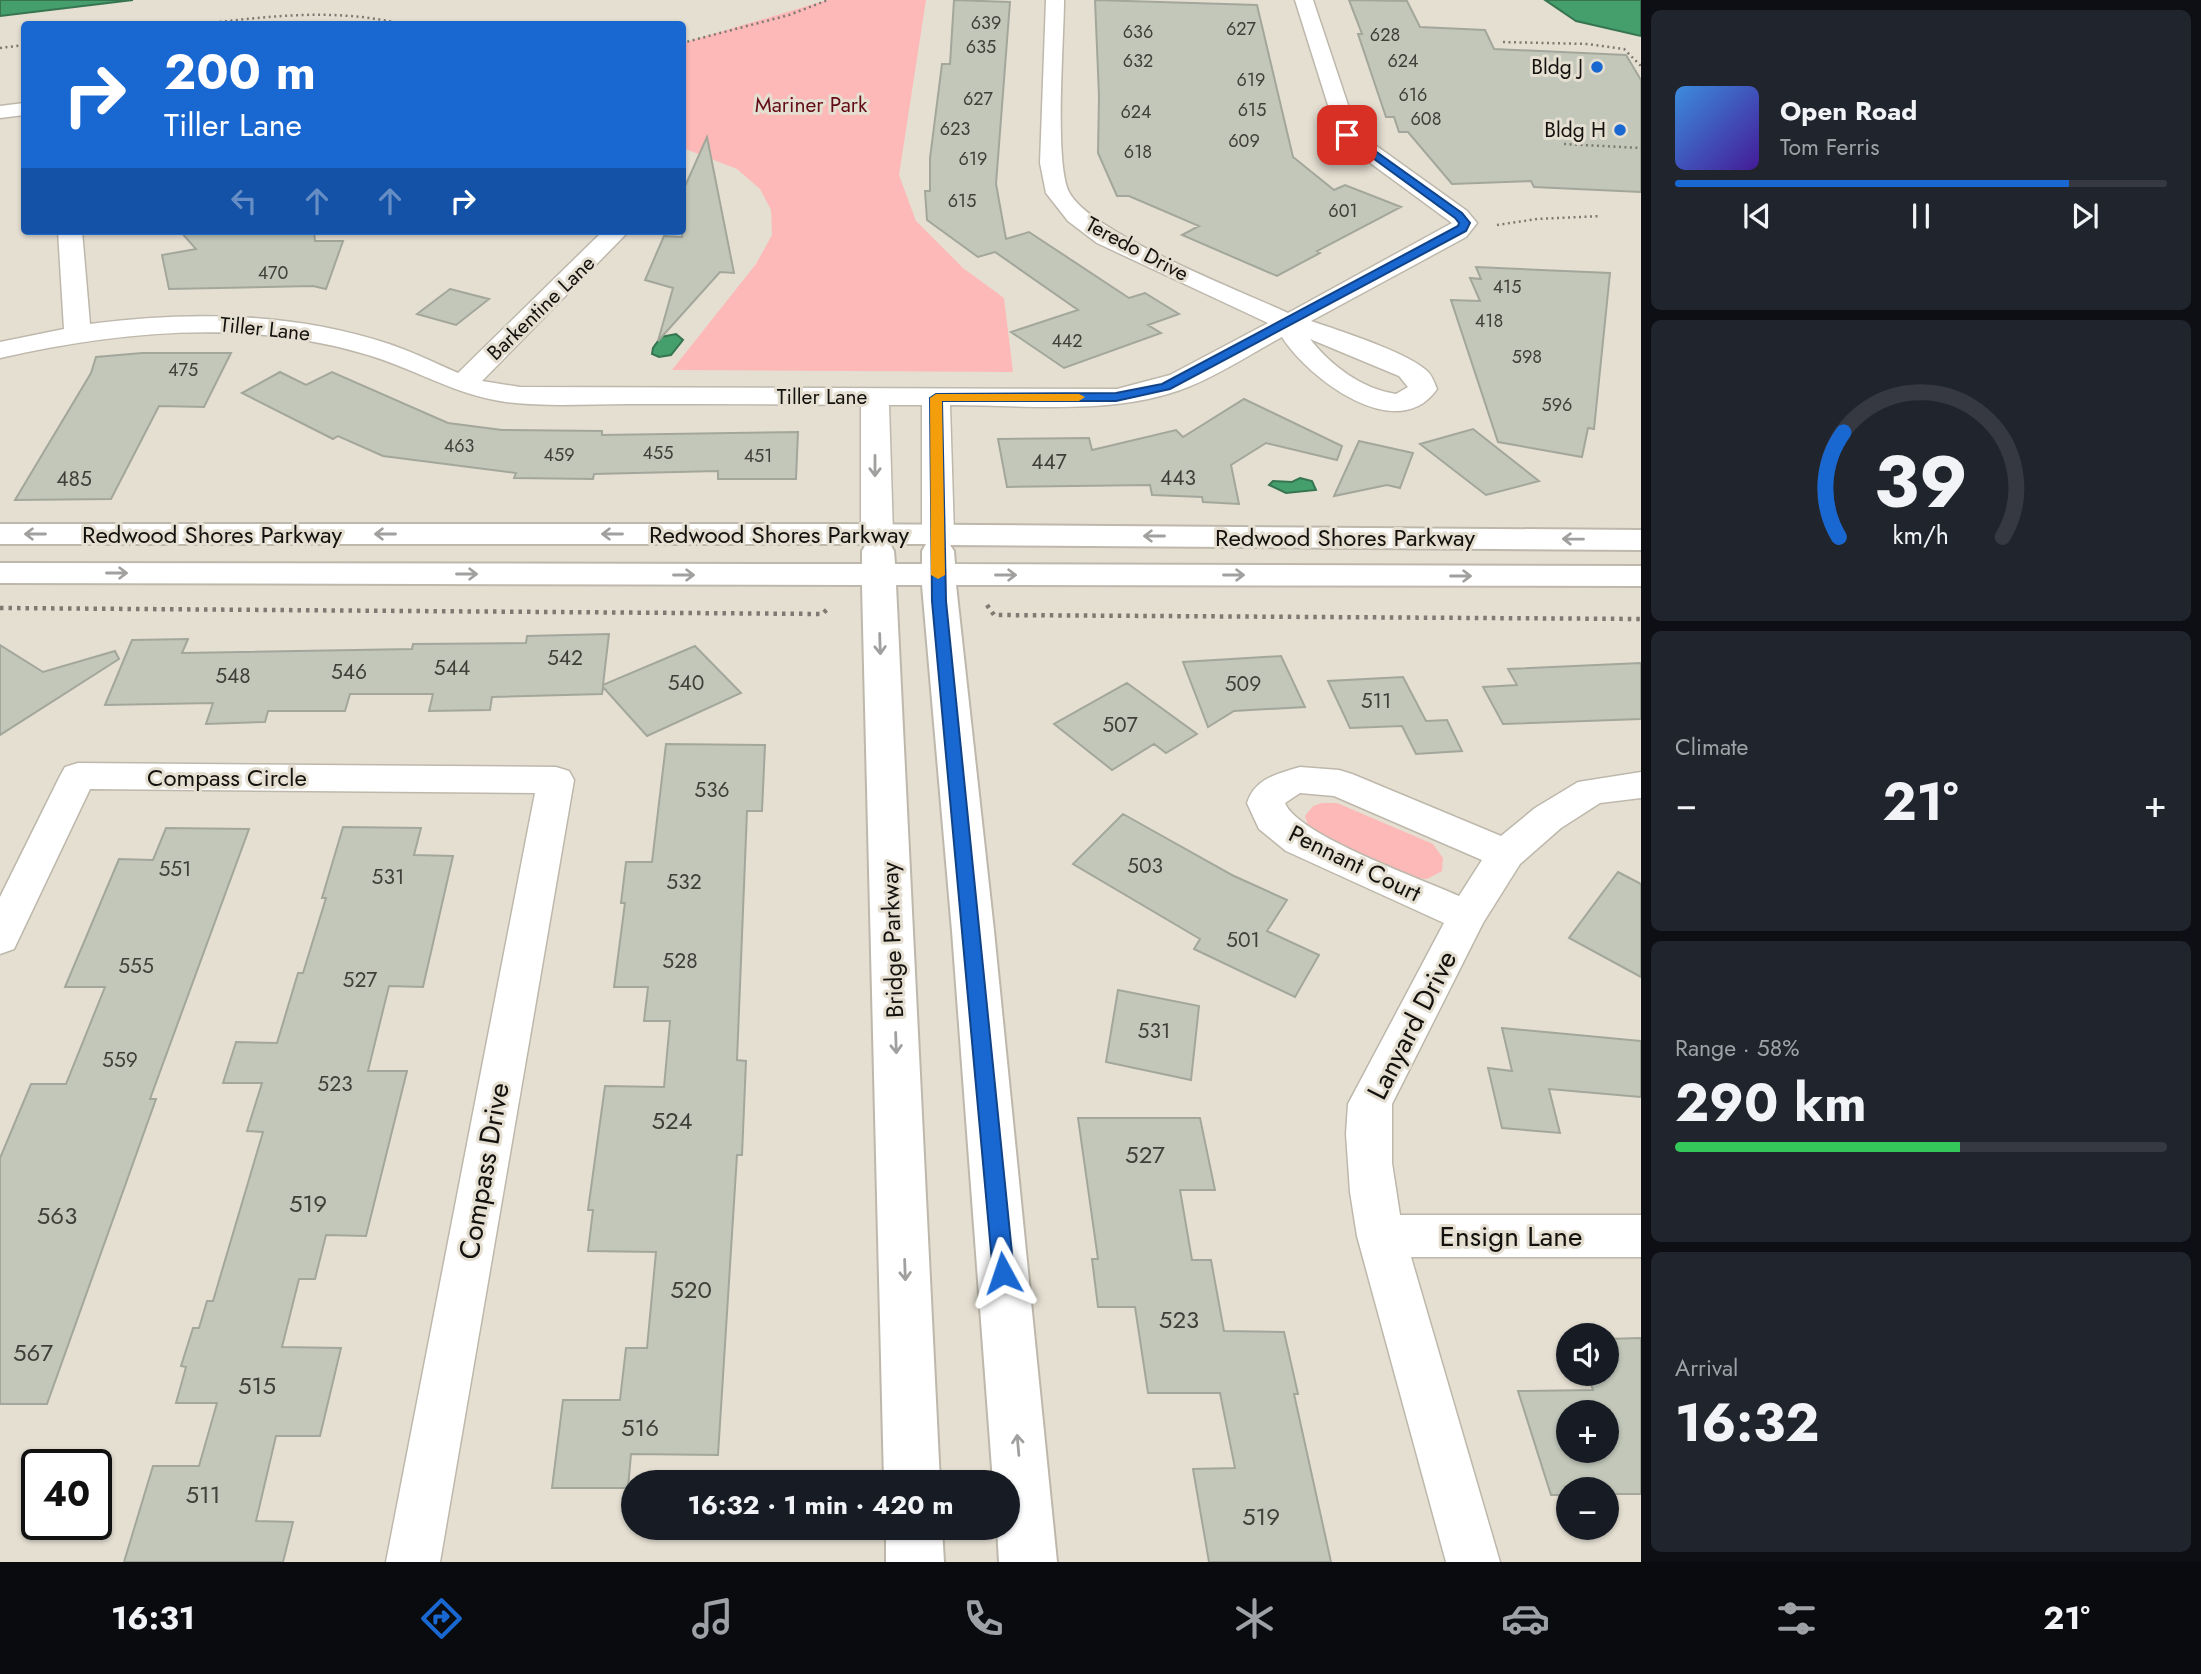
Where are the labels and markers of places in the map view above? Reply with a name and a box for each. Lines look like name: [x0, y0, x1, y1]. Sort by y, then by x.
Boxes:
place label: Bldg J: [1531, 52, 1583, 82]
marker: Bldg J: [1589, 59, 1605, 75]
pin: [1317, 105, 1377, 165]
place label: Bldg H: [1544, 115, 1606, 145]
marker: Bldg H: [1612, 122, 1628, 138]

